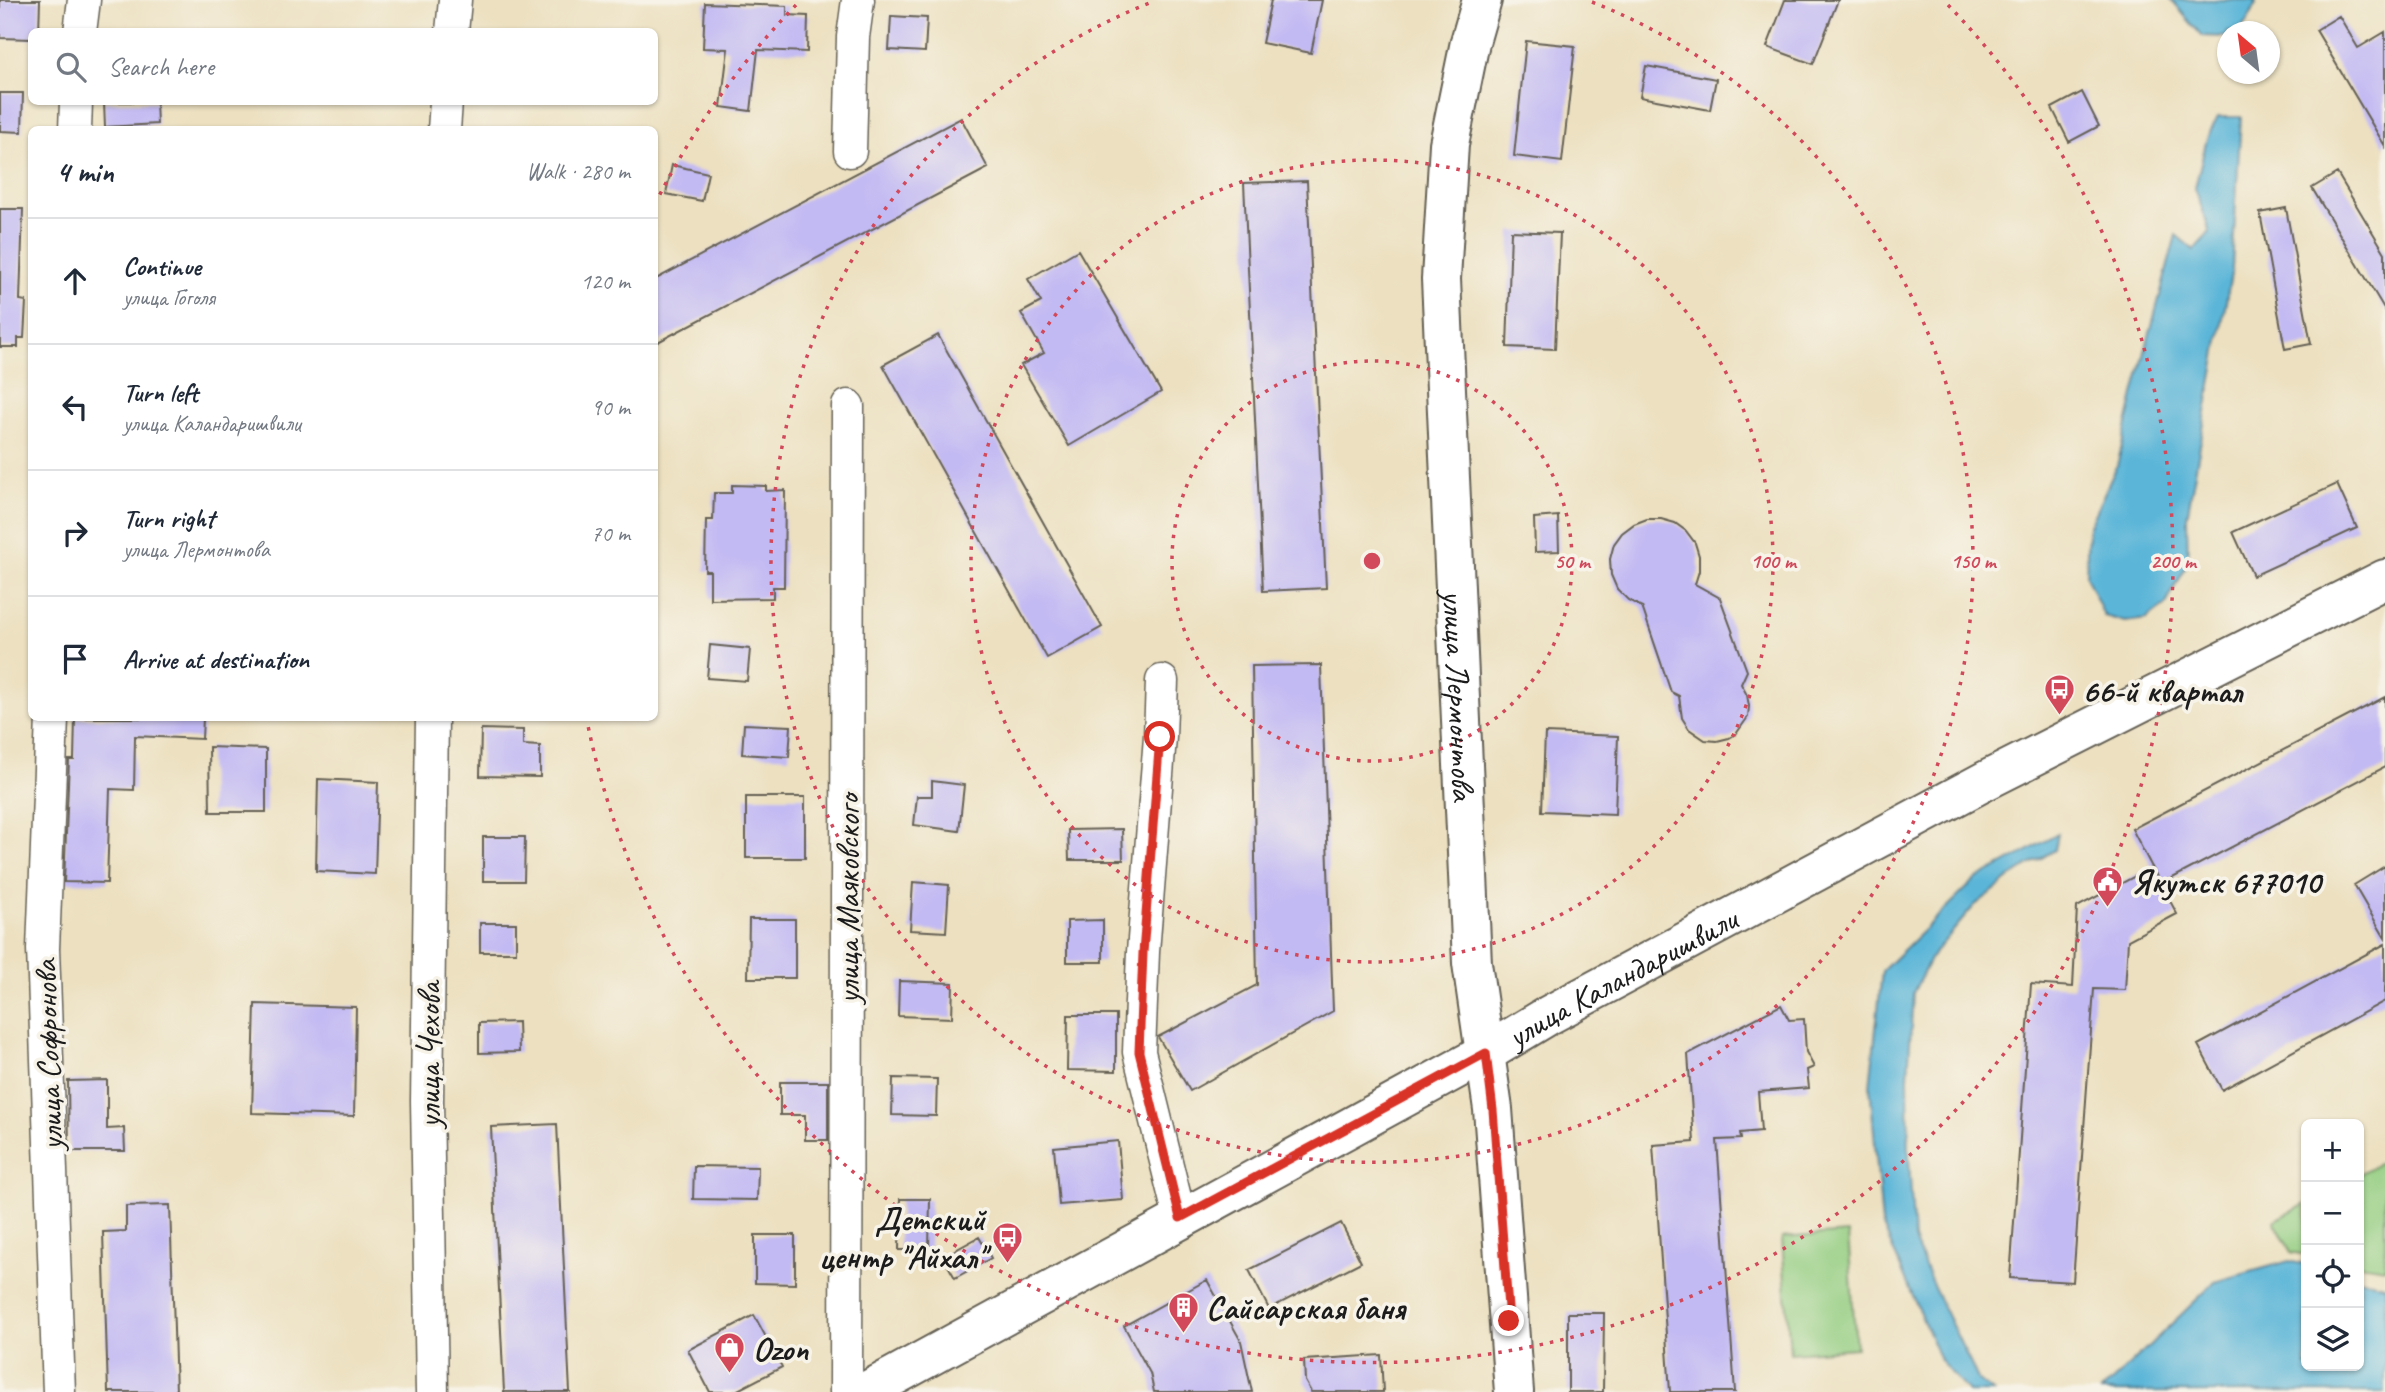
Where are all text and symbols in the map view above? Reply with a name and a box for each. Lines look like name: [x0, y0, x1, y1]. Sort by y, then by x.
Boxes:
north arrow: [2217, 21, 2280, 84]
search box: [28, 28, 658, 105]
icon: search: [52, 48, 90, 86]
text: Search here: [108, 50, 214, 83]
text: 4 min: [56, 153, 113, 191]
text: Walk · 280 m: [526, 157, 630, 186]
text: Continue: [123, 250, 201, 283]
icon: ahead: [56, 262, 94, 300]
text: 120 m: [581, 267, 630, 296]
text: улица Гоголя: [123, 283, 215, 312]
text: Turn left: [123, 376, 198, 409]
icon: left: [56, 388, 94, 426]
text: 90 m: [591, 393, 630, 422]
text: улица Каландаришвили: [123, 409, 301, 438]
text: Turn right: [123, 502, 214, 535]
icon: right: [56, 514, 94, 552]
text: 70 m: [591, 519, 630, 548]
text: улица Лермонтова: [123, 535, 270, 564]
text: 50 m: [1554, 548, 1592, 574]
text: 100 m: [1750, 548, 1798, 574]
text: 150 m: [1950, 548, 1998, 574]
text: 200 m: [2150, 548, 2198, 574]
centre of rings: [1360, 549, 1384, 573]
street label: улица Лермонтова: [1433, 587, 1485, 804]
icon: arrive: [56, 640, 94, 678]
text: Arrive at destination: [123, 643, 309, 676]
place label: 66-й квартал: [2082, 670, 2244, 712]
bus stop icon: 66-й квартал: [2042, 673, 2076, 717]
route start: [1144, 721, 1175, 752]
street label: улица Маяковского: [827, 791, 869, 1006]
place label: Якутск 677010: [2131, 861, 2323, 903]
public building icon: Якутск 677010: [2091, 864, 2125, 908]
street label: улица Каландаришвили: [1498, 897, 1747, 1058]
street label: улица Софронова: [24, 956, 72, 1153]
street label: улица Чехова: [408, 980, 450, 1130]
map controls: [2301, 1119, 2364, 1371]
button: +: [2301, 1119, 2364, 1182]
button: −: [2301, 1182, 2364, 1245]
place label: Детский центр "Айхал": [820, 1198, 992, 1278]
bus stop icon: Детский центр "Айхал": [991, 1220, 1025, 1264]
button: locate: [2301, 1245, 2364, 1308]
place label: Сайсарская баня: [1206, 1287, 1407, 1329]
building icon: Сайсарская баня: [1166, 1290, 1200, 1334]
route end: [1493, 1305, 1524, 1336]
button: layers: [2301, 1308, 2364, 1371]
place label: Ozon: [753, 1328, 809, 1370]
shop icon: Ozon: [713, 1331, 747, 1375]

